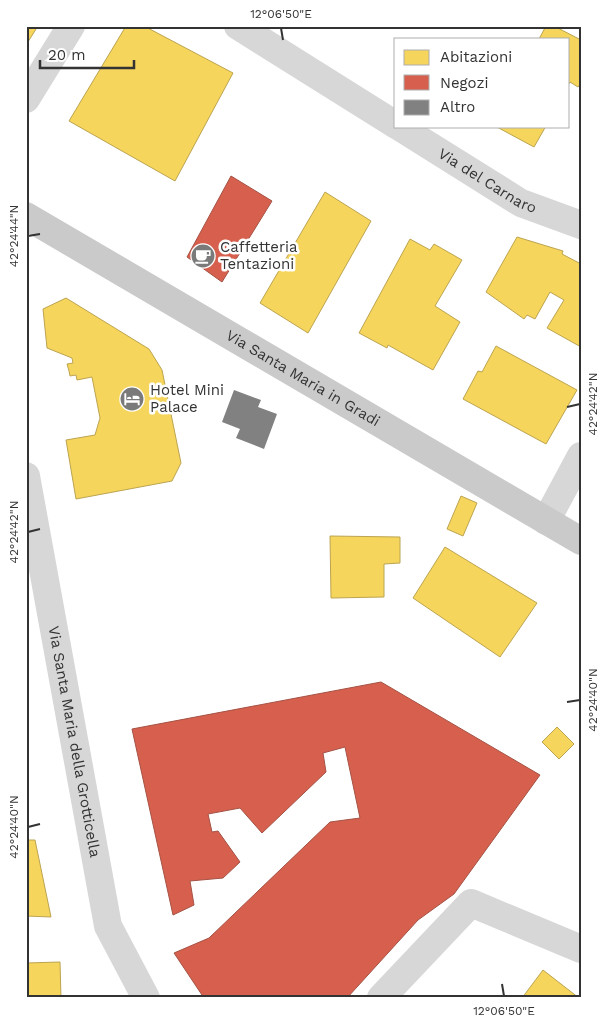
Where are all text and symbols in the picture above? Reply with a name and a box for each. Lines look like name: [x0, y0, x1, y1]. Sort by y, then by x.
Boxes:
text: 12°06'50"E: [250, 7, 312, 21]
scale bar: [40, 38, 134, 70]
legend: [394, 38, 570, 128]
text: 20 m: [48, 46, 86, 64]
text: Abitazioni: [440, 48, 512, 66]
text: Negozi: [440, 74, 488, 92]
text: Altro: [440, 98, 475, 116]
street label: Via del Carnaro: [435, 144, 539, 217]
text: 42°24'44"N: [7, 205, 21, 267]
place label: Caffetteria Tentazioni: [220, 238, 298, 273]
cafe icon: Caffetteria Tentazioni: [190, 243, 216, 269]
street label: Via Santa Maria in Gradi: [223, 326, 383, 430]
text: 42°24'42"N: [586, 373, 600, 435]
place label: Hotel Mini Palace: [150, 381, 224, 416]
hotel icon: Hotel Mini Palace: [119, 386, 145, 412]
text: 42°24'42"N: [7, 501, 21, 563]
street label: Via Santa Maria della Grotticella: [44, 624, 104, 859]
text: 42°24'40"N: [586, 668, 600, 732]
text: 42°24'40"N: [7, 795, 21, 859]
text: 12°06'50"E: [473, 1004, 535, 1018]

